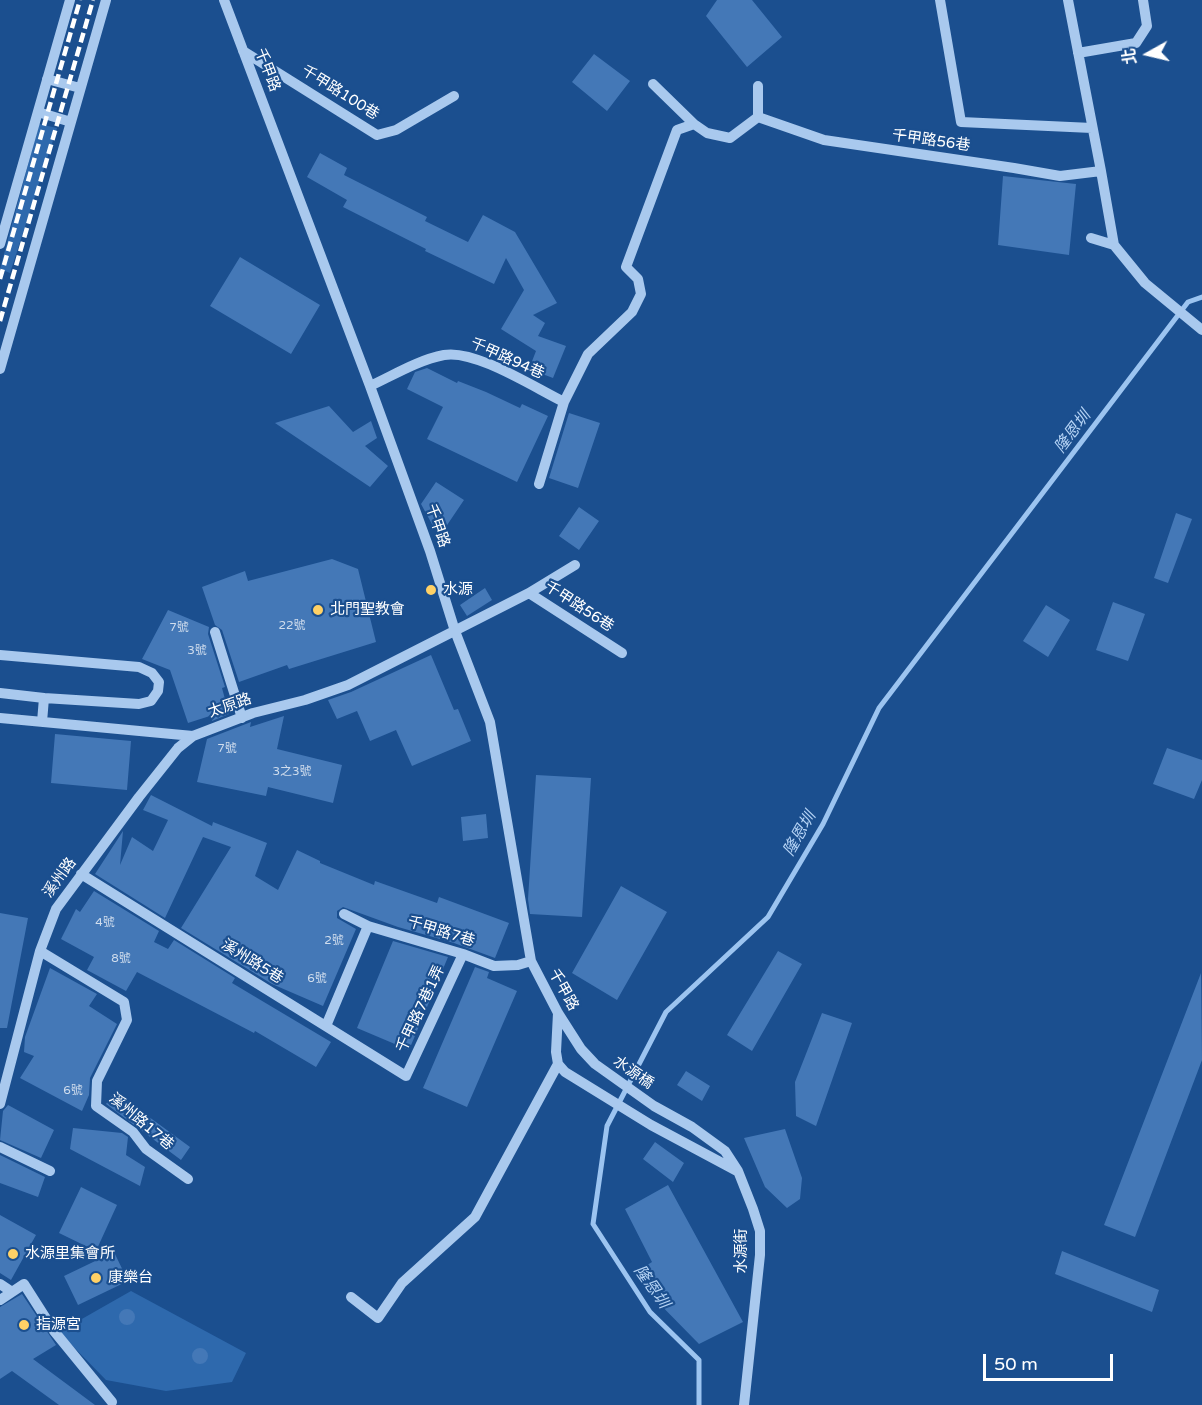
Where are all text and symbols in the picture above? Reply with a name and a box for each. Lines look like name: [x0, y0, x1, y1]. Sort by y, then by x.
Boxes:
north arrow: [1118, 24, 1178, 84]
street label: 千甲路: [251, 46, 283, 94]
text: 北: [1119, 47, 1141, 66]
street label: 千甲路100巷: [298, 62, 382, 124]
street label: 千甲路56巷: [891, 127, 971, 155]
street label: 千甲路94巷: [467, 335, 547, 383]
water label: 隆恩圳: [1051, 407, 1095, 457]
street label: 千甲路: [421, 502, 453, 550]
street label: 千甲路56巷: [541, 578, 617, 636]
place label: 水源: [443, 581, 473, 599]
marker: 水源: [424, 583, 438, 597]
place label: 北門聖教會: [330, 601, 405, 619]
marker: 北門聖教會: [311, 603, 325, 617]
house number: 22號: [278, 619, 306, 633]
house number: 7號: [169, 621, 189, 635]
house number: 3號: [187, 644, 207, 658]
street label: 太原路: [206, 690, 254, 722]
house number: 7號: [217, 742, 237, 756]
house number: 3之3號: [272, 765, 312, 779]
water label: 隆恩圳: [780, 808, 820, 860]
street label: 溪州路: [39, 855, 81, 901]
street label: 千甲路7巷: [405, 913, 477, 951]
house number: 4號: [95, 916, 115, 930]
house number: 2號: [324, 934, 344, 948]
street label: 溪州路5巷: [218, 936, 286, 988]
house number: 8號: [111, 952, 131, 966]
street label: 千甲路7巷1弄: [393, 963, 449, 1055]
street label: 千甲路: [544, 966, 582, 1014]
house number: 6號: [307, 972, 327, 986]
street label: 水源橋: [609, 1053, 657, 1093]
house number: 6號: [63, 1084, 83, 1098]
street label: 溪州路17巷: [105, 1090, 177, 1154]
street label: 水源街: [733, 1229, 751, 1273]
place label: 水源里集會所: [25, 1245, 115, 1263]
marker: 水源里集會所: [6, 1247, 20, 1261]
water label: 隆恩圳: [629, 1262, 673, 1312]
place label: 康樂台: [108, 1269, 153, 1287]
marker: 康樂台: [89, 1271, 103, 1285]
place label: 指源宮: [36, 1316, 81, 1334]
marker: 指源宮: [17, 1318, 31, 1332]
scale bar: [986, 1342, 1116, 1380]
text: 50 m: [994, 1353, 1038, 1375]

